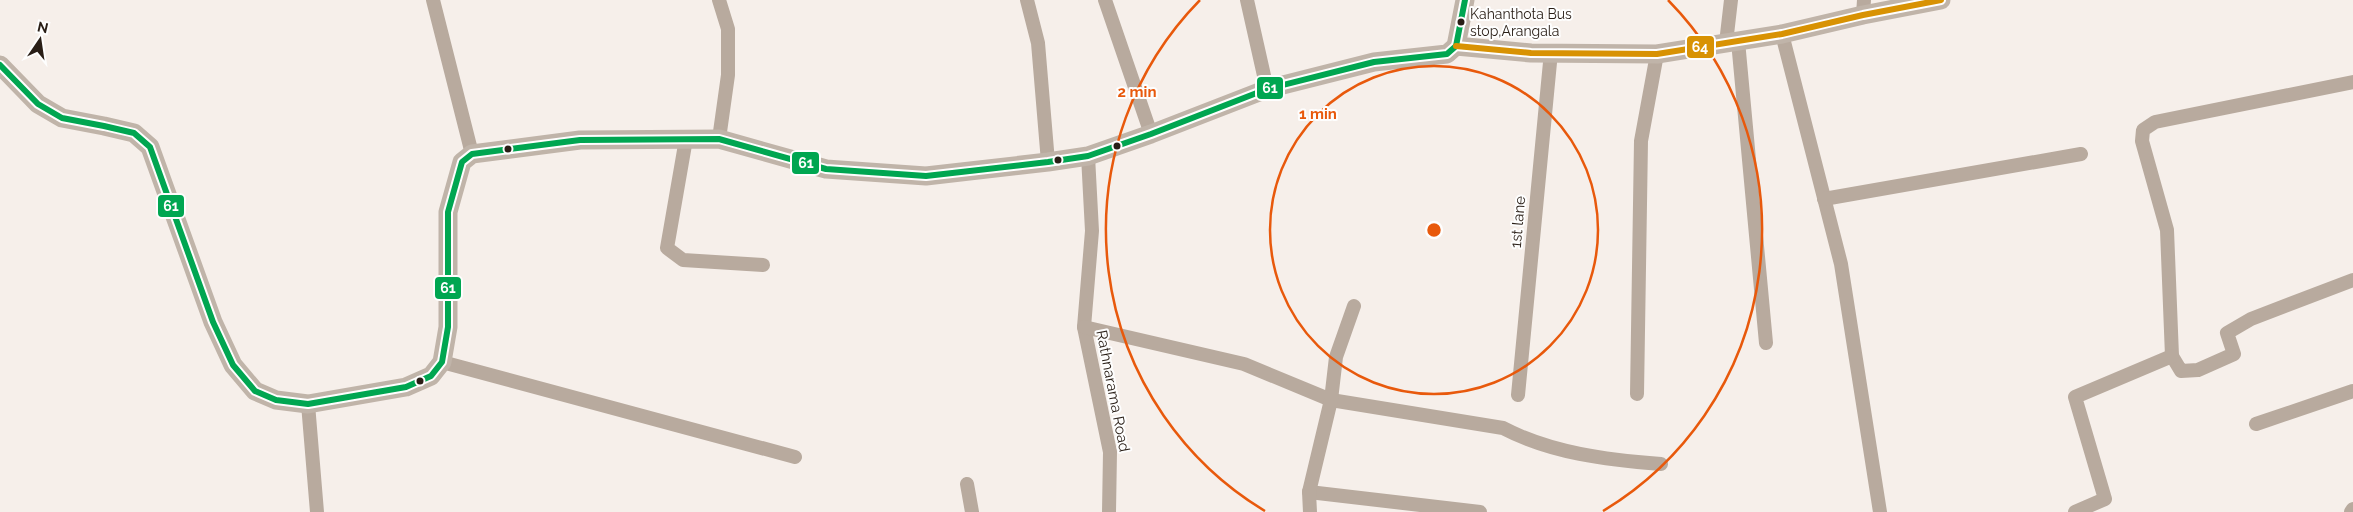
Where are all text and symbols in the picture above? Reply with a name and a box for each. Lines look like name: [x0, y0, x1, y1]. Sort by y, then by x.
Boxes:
place label: Kahanthota Bus stop,Arangala: [1470, 6, 1572, 39]
north arrow: [15, 15, 65, 65]
marker: Kahanthota Bus stop,Arangala: [1456, 17, 1466, 27]
text: N: [36, 18, 50, 36]
line badge: 64: [1686, 35, 1715, 59]
text: 64: [1692, 39, 1708, 55]
line badge: 61: [1256, 76, 1284, 100]
text: 61: [1262, 80, 1278, 96]
text: 2 min: [1118, 83, 1156, 101]
text: 1 min: [1299, 105, 1337, 123]
unlabelled marker: [1112, 141, 1122, 151]
unlabelled marker: [503, 144, 513, 154]
line badge: 61: [791, 151, 820, 175]
text: 61: [798, 155, 814, 171]
unlabelled marker: [1053, 155, 1063, 165]
line badge: 61: [157, 194, 185, 218]
street label: 1st lane: [1507, 195, 1529, 249]
text: 61: [163, 198, 179, 214]
centre of rings: [1425, 221, 1443, 239]
line badge: 61: [434, 276, 462, 300]
text: 61: [440, 280, 456, 296]
street label: Rathnarama Road: [1092, 329, 1134, 453]
unlabelled marker: [415, 376, 425, 386]

